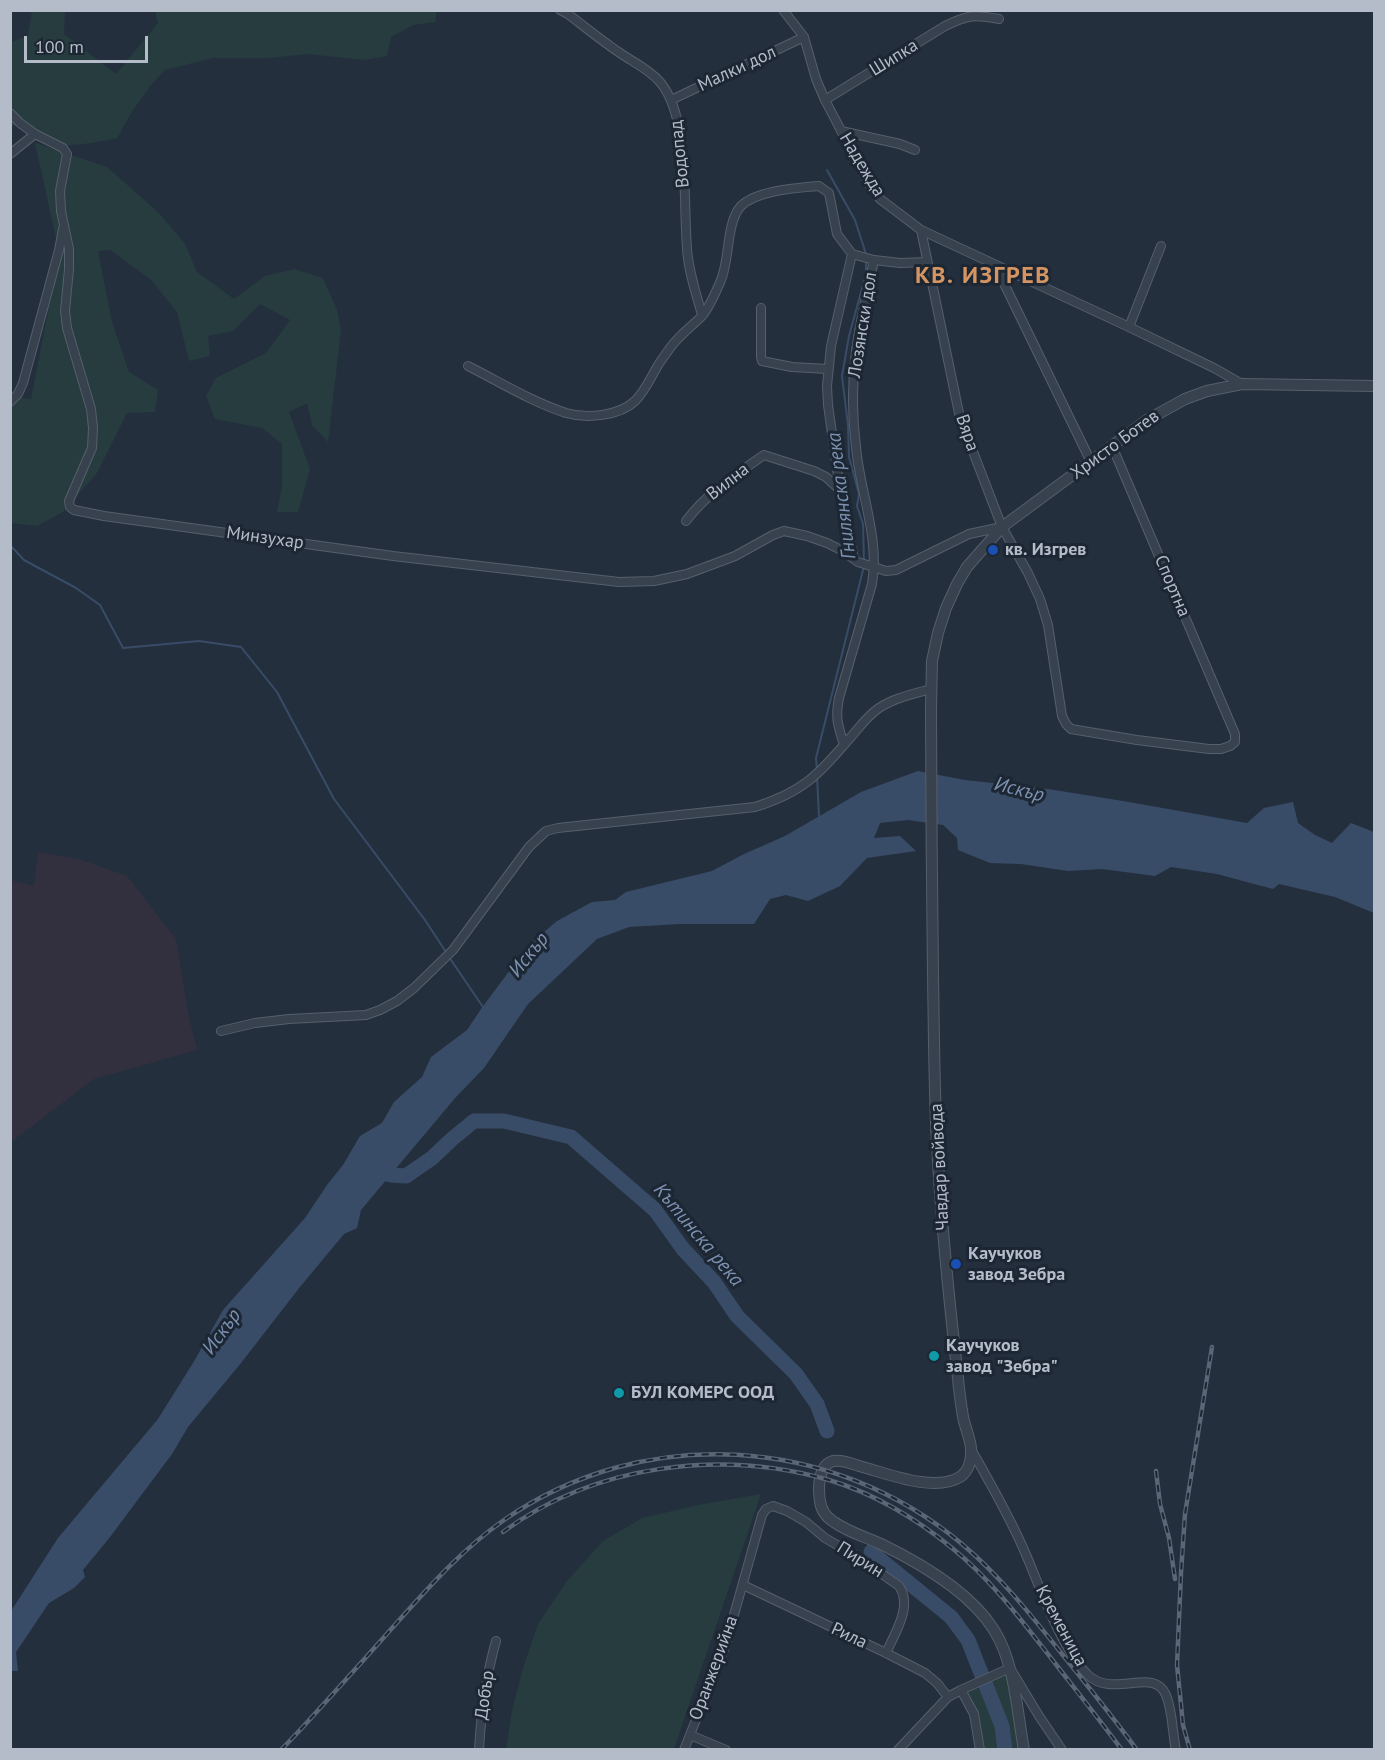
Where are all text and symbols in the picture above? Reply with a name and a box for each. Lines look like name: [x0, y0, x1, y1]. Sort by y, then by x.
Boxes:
scale bar: [27, 24, 152, 62]
text: 100 m: [35, 35, 84, 58]
street label: Шипка: [866, 35, 922, 81]
street label: Малки дол: [694, 42, 780, 96]
street label: Водопад: [666, 119, 694, 189]
street label: Надежда: [834, 129, 890, 201]
district label: КВ. ИЗГРЕВ: [915, 262, 1051, 290]
street label: Лозянски дол: [844, 271, 882, 379]
street label: Христо Ботев: [1067, 406, 1163, 484]
street label: Вяра: [951, 412, 983, 454]
water label: Гнилянска река: [822, 431, 862, 561]
street label: Вилна: [702, 459, 754, 505]
street label: Минзухар: [225, 522, 305, 554]
place label: кв. Изгрев: [1005, 539, 1086, 561]
marker: кв. Изгрев: [986, 543, 1000, 557]
street label: Спортна: [1149, 552, 1195, 620]
water label: Искър: [992, 772, 1046, 808]
water label: Искър: [504, 928, 554, 982]
street label: Чавдар войвода: [926, 1103, 954, 1231]
water label: Кътинска река: [648, 1179, 748, 1291]
place label: Каучуков завод Зебра: [968, 1243, 1065, 1286]
marker: Каучуков завод Зебра: [949, 1257, 963, 1271]
water label: Искър: [198, 1305, 246, 1359]
place label: Каучуков завод "Зебра": [946, 1335, 1058, 1378]
marker: Каучуков завод "Зебра": [927, 1349, 941, 1363]
place label: БУЛ КОМЕРС ООД: [631, 1382, 774, 1404]
marker: БУЛ КОМЕРС ООД: [612, 1386, 626, 1400]
street label: Пирин: [833, 1537, 887, 1583]
street label: Кременица: [1031, 1582, 1091, 1670]
street label: Оранжерийна: [685, 1613, 743, 1723]
street label: Рила: [828, 1618, 870, 1654]
street label: Добър: [471, 1669, 499, 1721]

